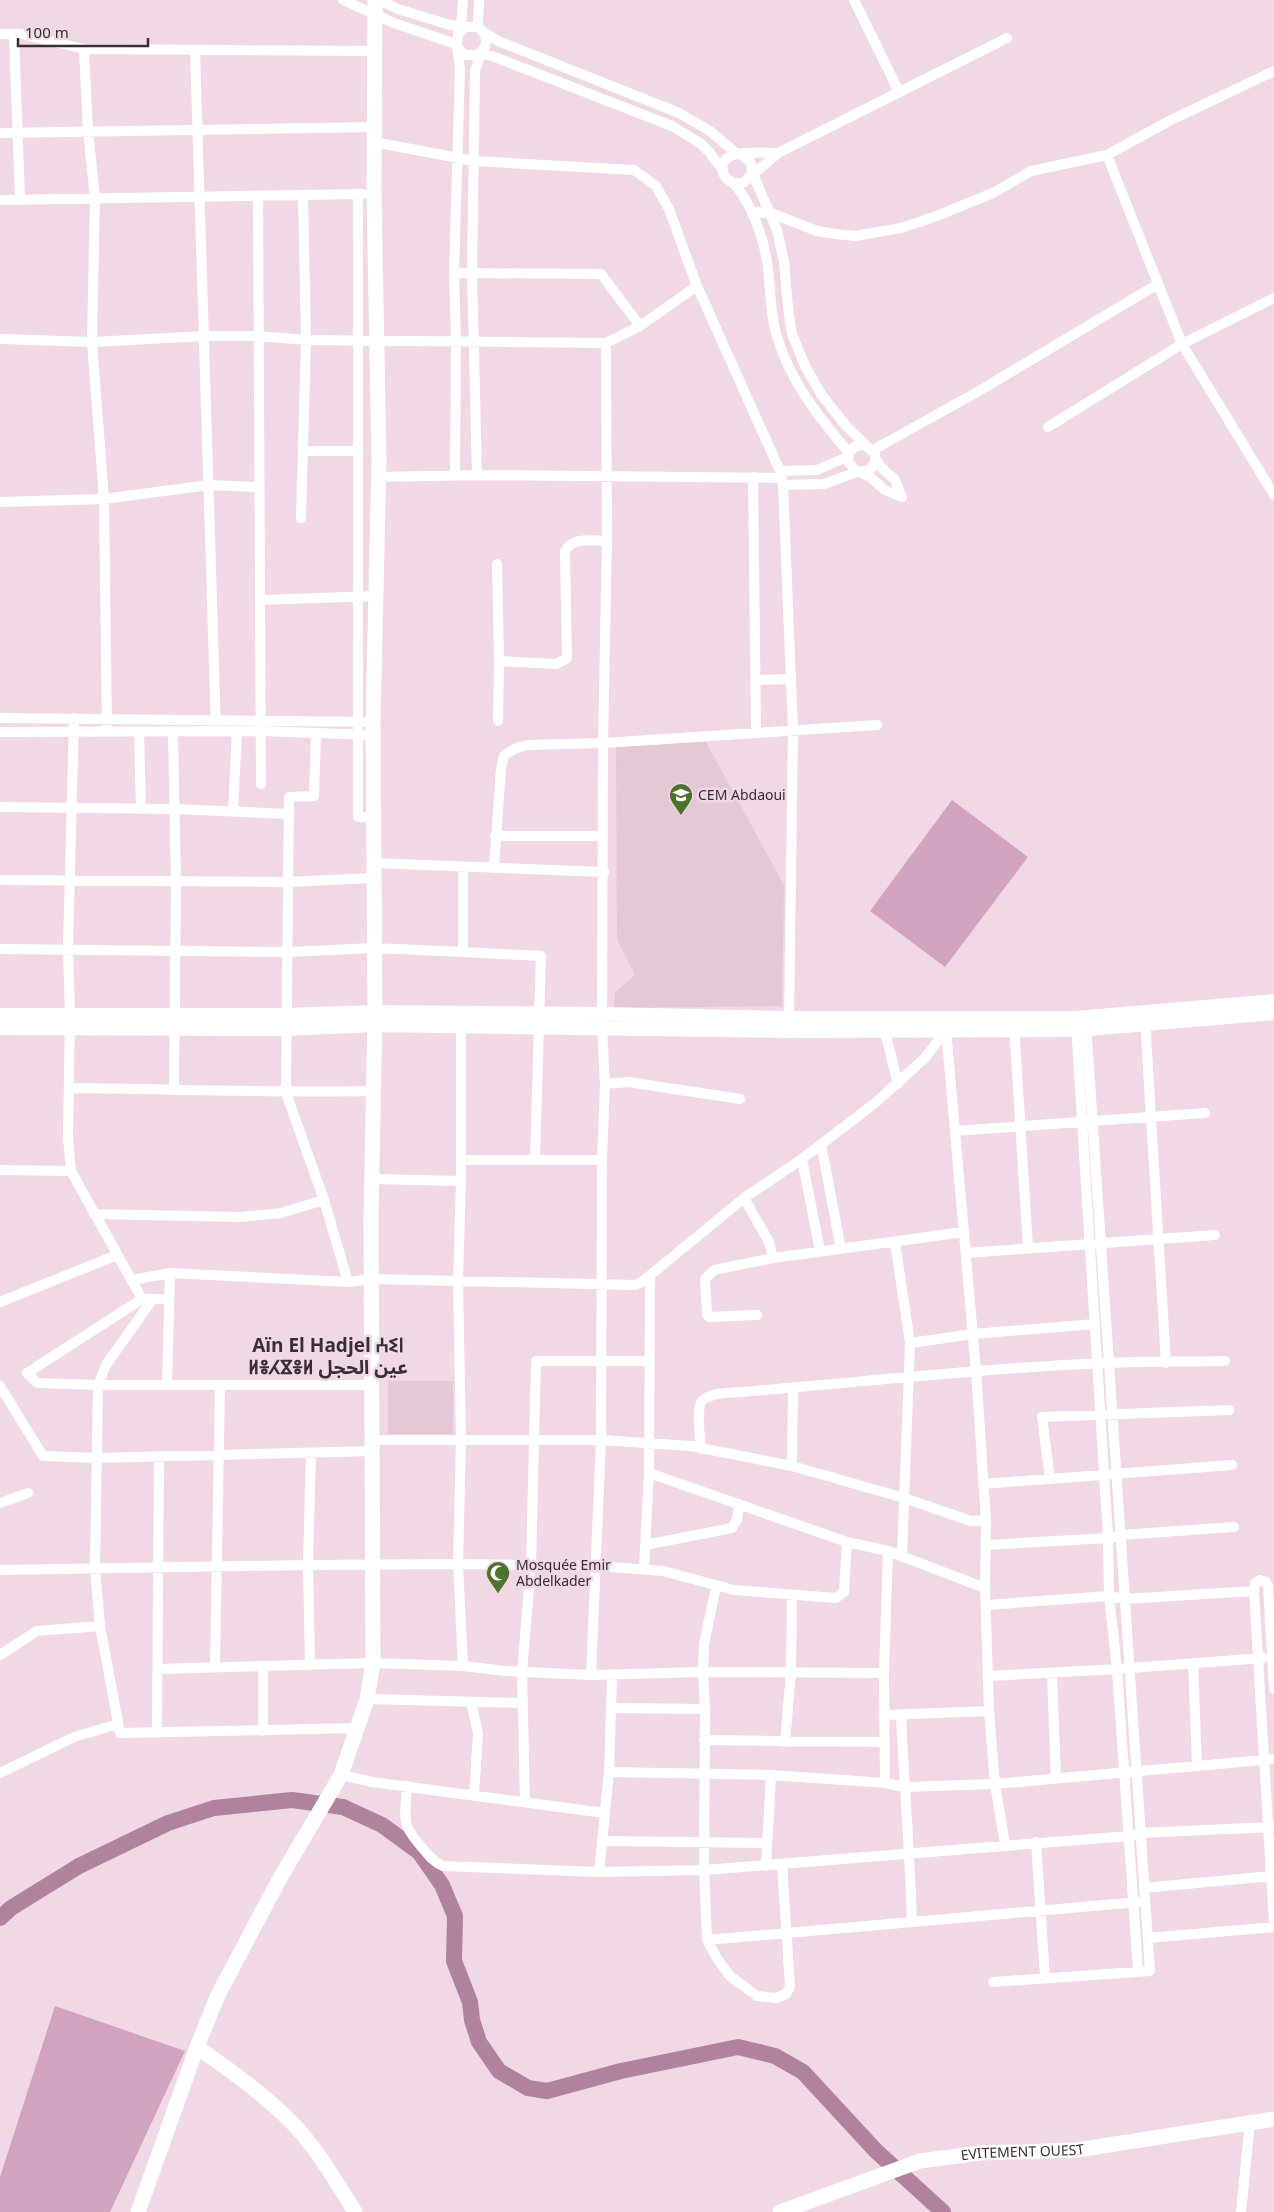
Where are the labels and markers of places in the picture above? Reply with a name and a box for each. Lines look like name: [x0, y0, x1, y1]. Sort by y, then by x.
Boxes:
place label: CEM Abdaoui: [698, 781, 786, 810]
school or university icon: CEM Abdaoui: [668, 782, 694, 816]
place label: Mosquée Emir Abdelkader: [516, 1551, 611, 1596]
mosque icon: Mosquée Emir Abdelkader: [485, 1560, 511, 1594]

